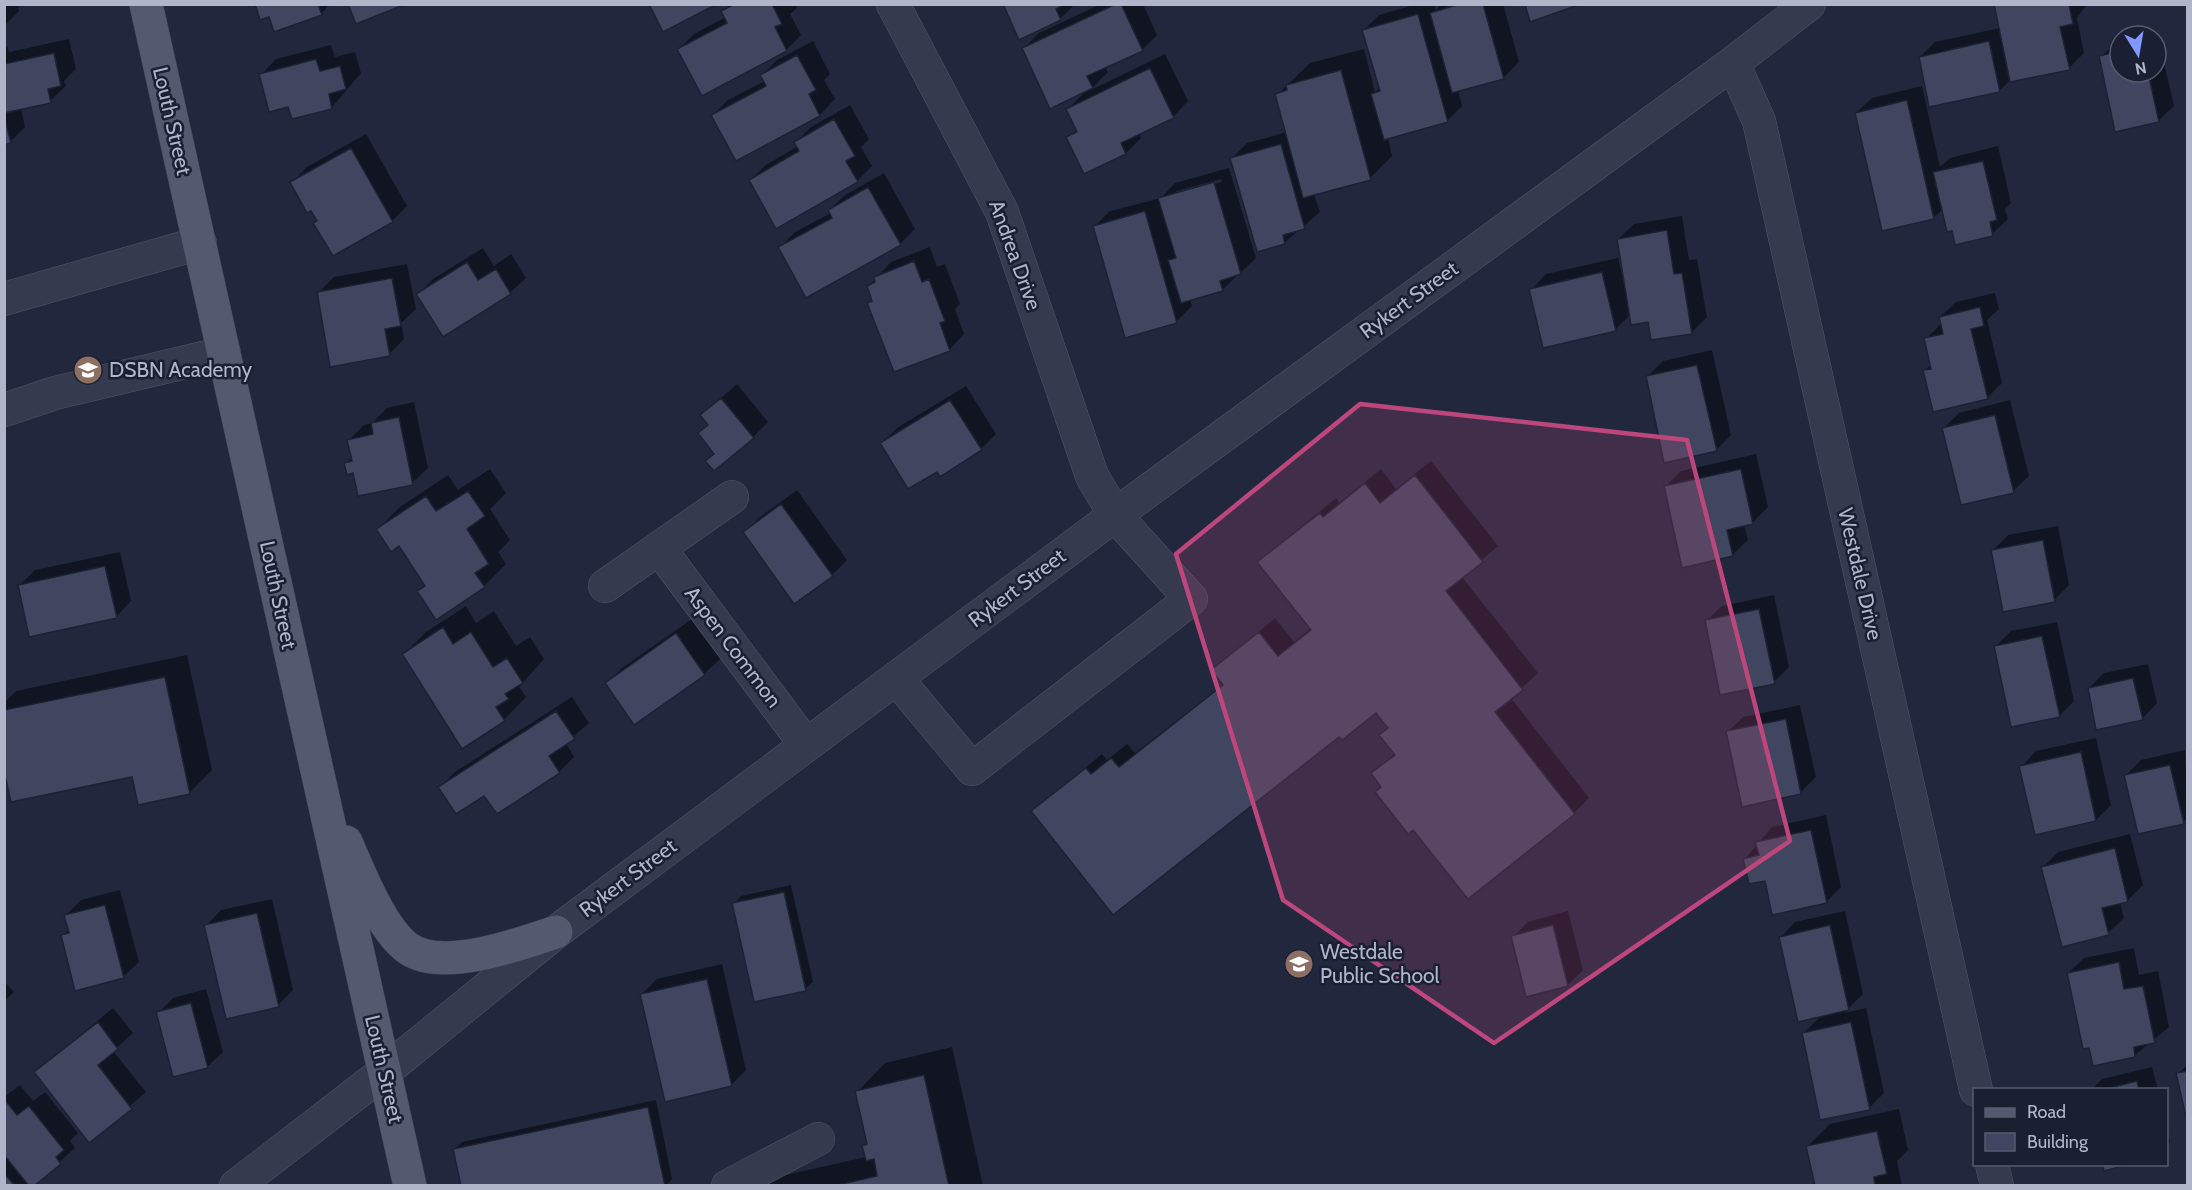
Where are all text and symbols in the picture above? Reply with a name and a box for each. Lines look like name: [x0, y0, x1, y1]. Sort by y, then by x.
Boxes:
north arrow: [2108, 24, 2168, 84]
text: N: [2133, 58, 2148, 79]
street label: Louth Street: [148, 64, 197, 177]
street label: Andrea Drive: [984, 196, 1047, 314]
street label: Rykert Street: [1355, 256, 1463, 344]
school or university icon: DSBN Academy: [72, 354, 104, 386]
place label: DSBN Academy: [109, 357, 252, 382]
street label: Westdale Drive: [1833, 505, 1888, 643]
street label: Louth Street: [255, 538, 302, 651]
street label: Rykert Street: [963, 543, 1070, 632]
street label: Aspen Common: [680, 581, 787, 712]
street label: Rykert Street: [574, 833, 681, 922]
place label: Westdale Public School: [1320, 939, 1439, 988]
school or university icon: Westdale Public School: [1283, 948, 1315, 980]
street label: Louth Street: [360, 1012, 409, 1125]
legend: [1973, 1088, 2168, 1166]
text: Road: [2027, 1101, 2066, 1123]
text: Building: [2027, 1131, 2089, 1153]

